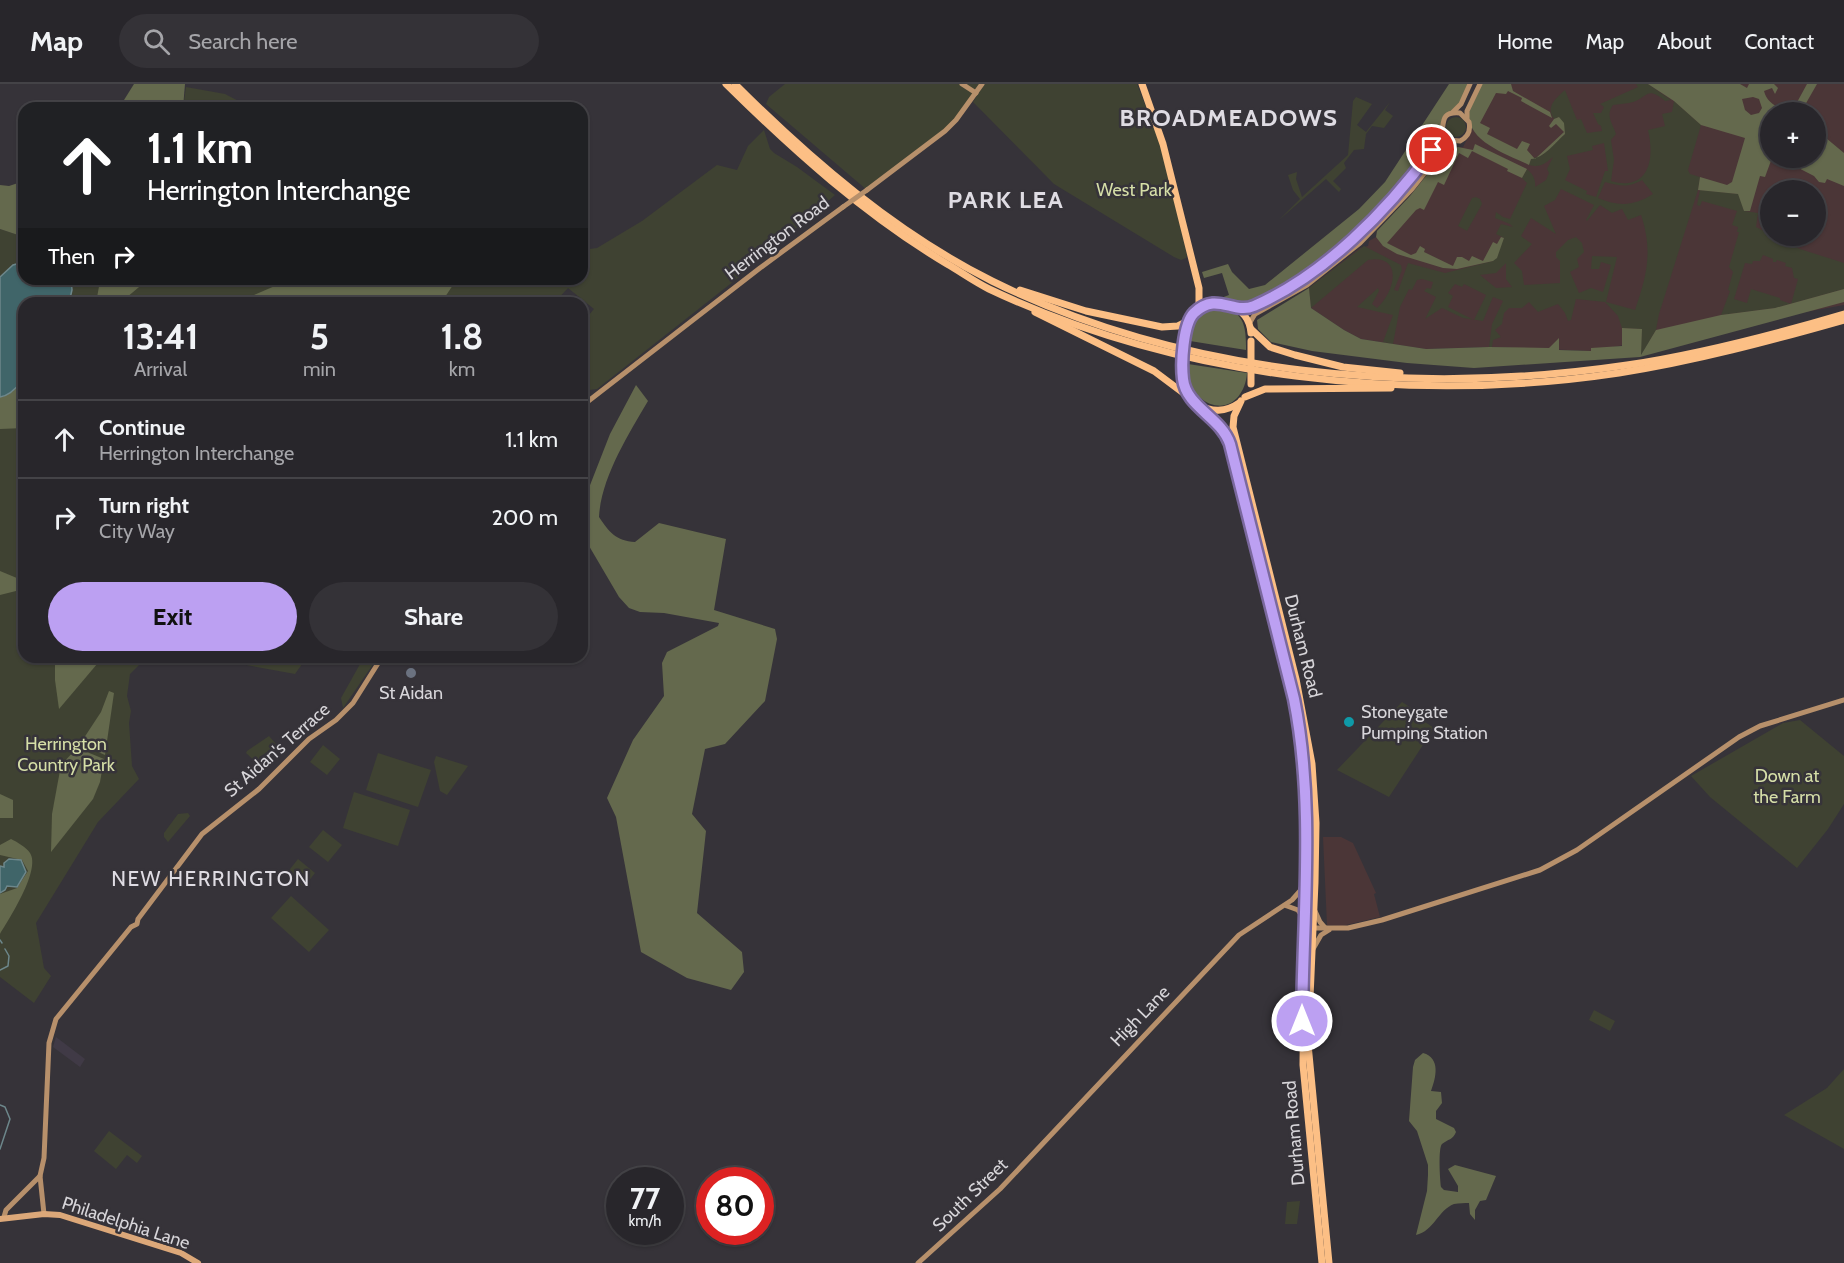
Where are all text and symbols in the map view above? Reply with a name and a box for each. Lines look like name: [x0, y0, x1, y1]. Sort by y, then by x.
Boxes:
search box: [119, 14, 539, 68]
text: Map: [30, 24, 83, 58]
icon: search: [140, 25, 173, 58]
text: Search here: [188, 28, 297, 55]
text: Home: [1497, 29, 1553, 54]
text: Map: [1586, 29, 1624, 54]
text: About: [1657, 29, 1711, 54]
text: Contact: [1744, 29, 1814, 54]
map controls: [1760, 102, 1826, 246]
button: +: [1760, 102, 1826, 168]
district label: BROADMEADOWS: [1119, 103, 1339, 132]
text: 1.1 km: [147, 122, 253, 174]
pin: [1406, 124, 1457, 175]
icon: ahead: [48, 126, 126, 204]
icon: arrive: [1415, 133, 1448, 166]
text: Herrington Interchange: [147, 174, 411, 207]
park label: West Park: [1096, 179, 1173, 201]
button: −: [1760, 180, 1826, 246]
district label: PARK LEA: [948, 185, 1064, 214]
street label: Herrington Road: [720, 192, 834, 284]
icon: right: [107, 240, 140, 273]
text: Then: [48, 243, 95, 270]
text: 13:41: [122, 314, 199, 358]
text: 5: [310, 314, 329, 358]
text: 1.8: [440, 314, 484, 358]
text: Arrival: [134, 357, 187, 381]
text: min: [303, 357, 336, 381]
text: km: [449, 357, 475, 381]
text: Continue: [99, 414, 185, 441]
icon: ahead: [48, 423, 81, 456]
text: 1.1 km: [505, 426, 558, 453]
text: Herrington Interchange: [99, 441, 294, 465]
text: Turn right: [99, 492, 189, 519]
icon: right: [48, 501, 81, 534]
text: 200 m: [492, 504, 558, 531]
text: City Way: [99, 519, 175, 543]
button: Exit: [48, 582, 297, 651]
button: Share: [309, 582, 558, 651]
street label: Durham Road: [1280, 592, 1326, 700]
marker: St Aidan: [404, 666, 418, 680]
place label: St Aidan: [379, 682, 443, 704]
street label: St Aidan's Terrace: [220, 698, 334, 802]
place label: Stoneygate Pumping Station: [1361, 701, 1488, 744]
marker: Stoneygate Pumping Station: [1342, 715, 1356, 729]
park label: Herrington Country Park: [17, 733, 116, 776]
park label: Down at the Farm: [1753, 765, 1821, 808]
district label: NEW HERRINGTON: [111, 866, 311, 891]
street label: High Lane: [1106, 981, 1174, 1051]
position arrow: [1270, 989, 1334, 1053]
street label: Durham Road: [1278, 1080, 1310, 1186]
street label: South Street: [928, 1154, 1012, 1236]
speed limit sign: 80: [696, 1167, 774, 1245]
text: 77: [630, 1180, 660, 1217]
street label: Philadelphia Lane: [59, 1192, 193, 1254]
text: km/h: [629, 1212, 661, 1230]

